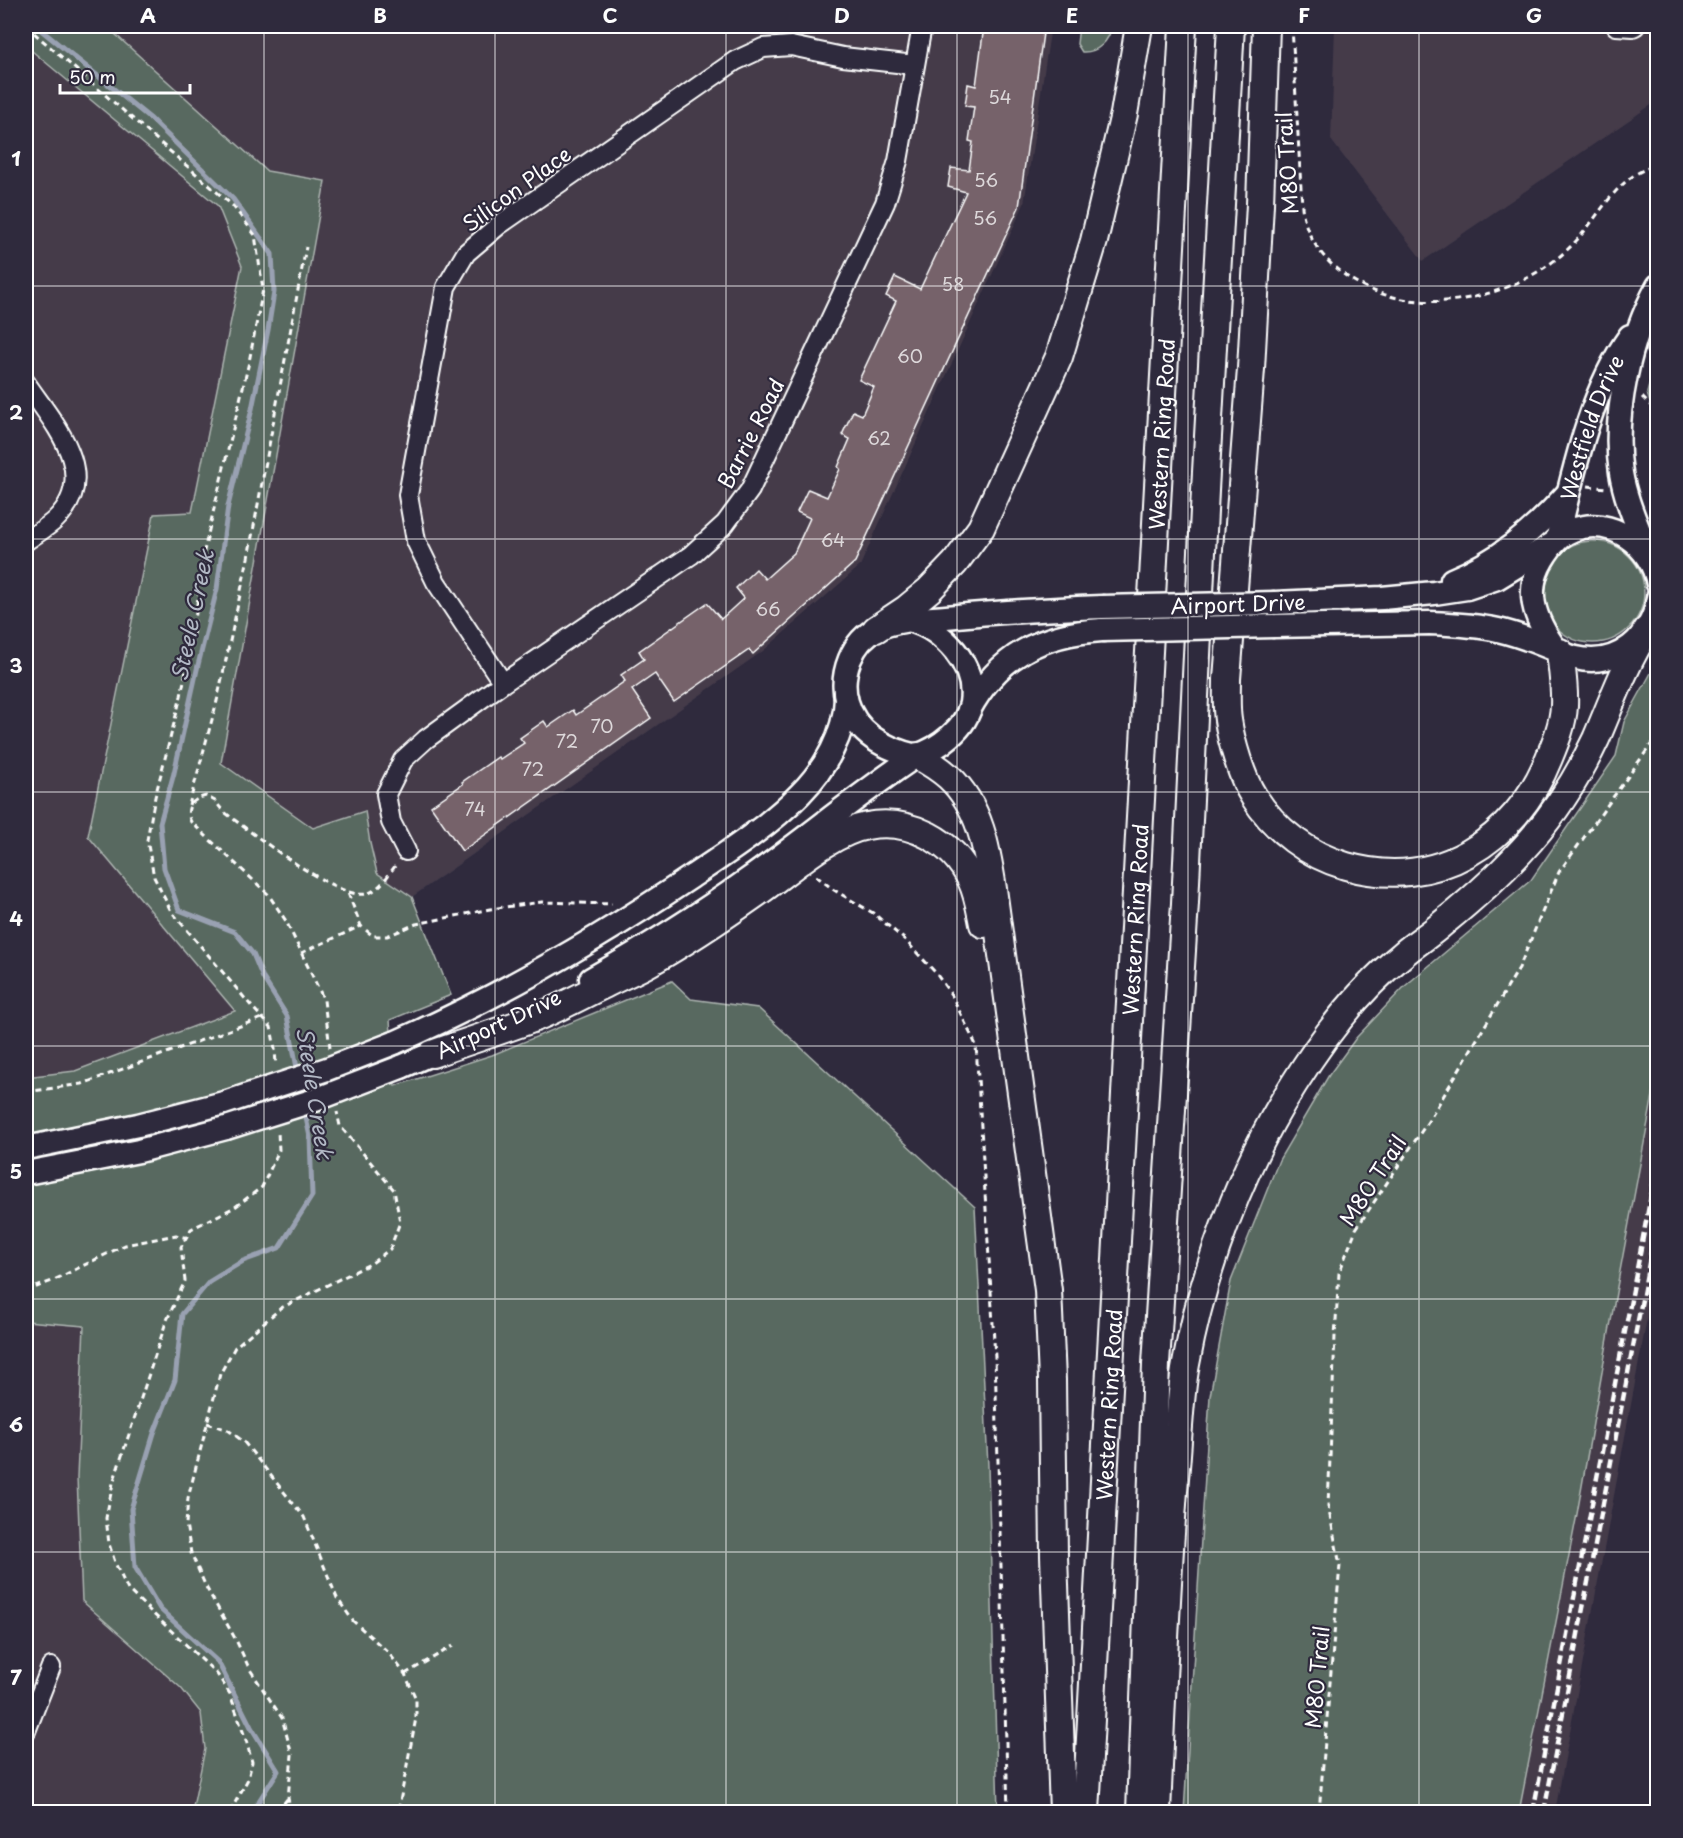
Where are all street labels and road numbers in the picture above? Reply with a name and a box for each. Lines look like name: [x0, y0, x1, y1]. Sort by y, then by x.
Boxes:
street label: M80 Trail: [1266, 111, 1306, 215]
street label: Silicon Place: [455, 138, 577, 238]
street label: Western Ring Road: [1140, 337, 1182, 531]
street label: Westfield Drive: [1551, 348, 1631, 503]
street label: Barrie Road: [709, 372, 791, 494]
street label: Airport Drive: [1170, 585, 1306, 621]
street label: Western Ring Road: [1113, 823, 1156, 1016]
street label: Airport Drive: [430, 980, 566, 1066]
street label: M80 Trail: [1331, 1128, 1413, 1232]
street label: Western Ring Road: [1087, 1308, 1129, 1501]
street label: M80 Trail: [1296, 1624, 1336, 1730]

